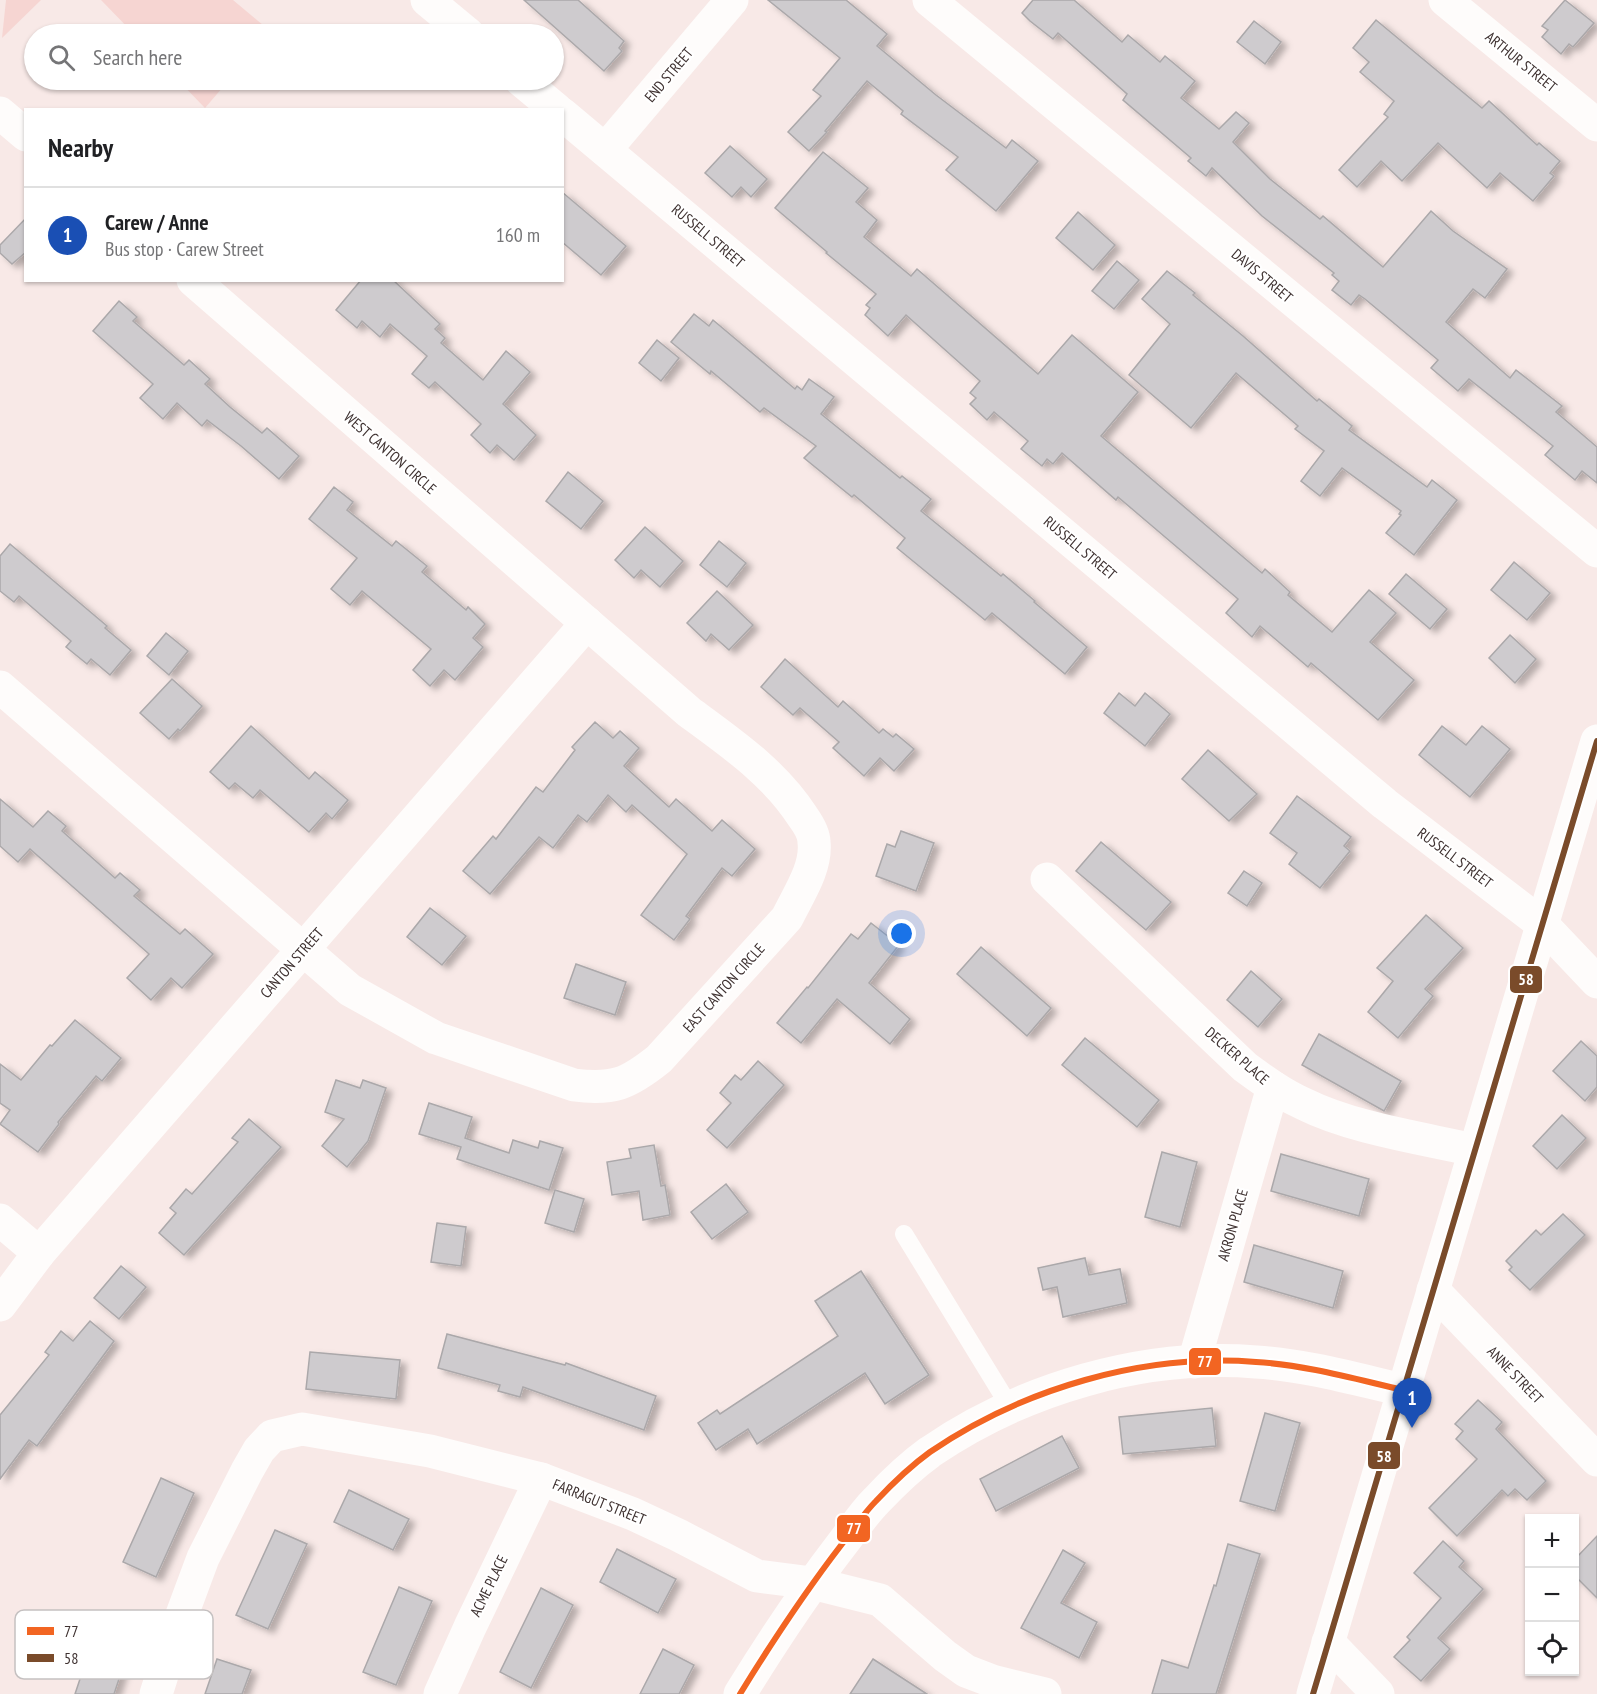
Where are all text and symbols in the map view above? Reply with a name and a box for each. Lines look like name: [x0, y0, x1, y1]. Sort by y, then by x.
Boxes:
search box: [24, 24, 564, 90]
street label: ARTHUR STREET: [1482, 27, 1561, 96]
icon: search: [45, 41, 78, 74]
text: Search here: [93, 43, 182, 71]
street label: END STREET: [640, 43, 697, 106]
text: Nearby: [48, 131, 113, 164]
street label: RUSSELL STREET: [668, 200, 749, 272]
text: Carew / Anne: [105, 208, 209, 236]
text: 1: [63, 222, 72, 248]
text: 160 m: [496, 222, 540, 248]
text: Bus stop · Carew Street: [105, 236, 264, 262]
street label: DAVIS STREET: [1228, 245, 1297, 307]
street label: WEST CANTON CIRCLE: [340, 407, 440, 498]
street label: RUSSELL STREET: [1040, 512, 1121, 584]
street label: RUSSELL STREET: [1414, 823, 1497, 892]
your location: [887, 919, 916, 948]
street label: CANTON STREET: [256, 923, 328, 1002]
street label: EAST CANTON CIRCLE: [679, 939, 769, 1036]
line badge: 58: [1509, 965, 1543, 994]
text: 58: [1518, 969, 1534, 989]
street label: DECKER PLACE: [1201, 1023, 1273, 1089]
street label: AKRON PLACE: [1213, 1187, 1252, 1263]
street label: ANNE STREET: [1483, 1342, 1548, 1408]
line badge: 77: [1188, 1347, 1222, 1376]
text: 77: [1197, 1351, 1213, 1371]
pin: 1: [1392, 1378, 1432, 1428]
line badge: 58: [1367, 1441, 1401, 1470]
text: 58: [1376, 1446, 1392, 1466]
street label: FARRAGUT STREET: [550, 1474, 649, 1529]
line badge: 77: [836, 1514, 871, 1543]
map controls: [1525, 1514, 1579, 1676]
button: +: [1525, 1514, 1579, 1568]
text: 77: [846, 1518, 862, 1538]
street label: ACME PLACE: [466, 1552, 512, 1620]
button: −: [1525, 1568, 1579, 1622]
legend: [15, 1610, 213, 1679]
text: 77: [64, 1621, 78, 1641]
button: locate: [1525, 1622, 1579, 1676]
text: 58: [64, 1648, 78, 1668]

